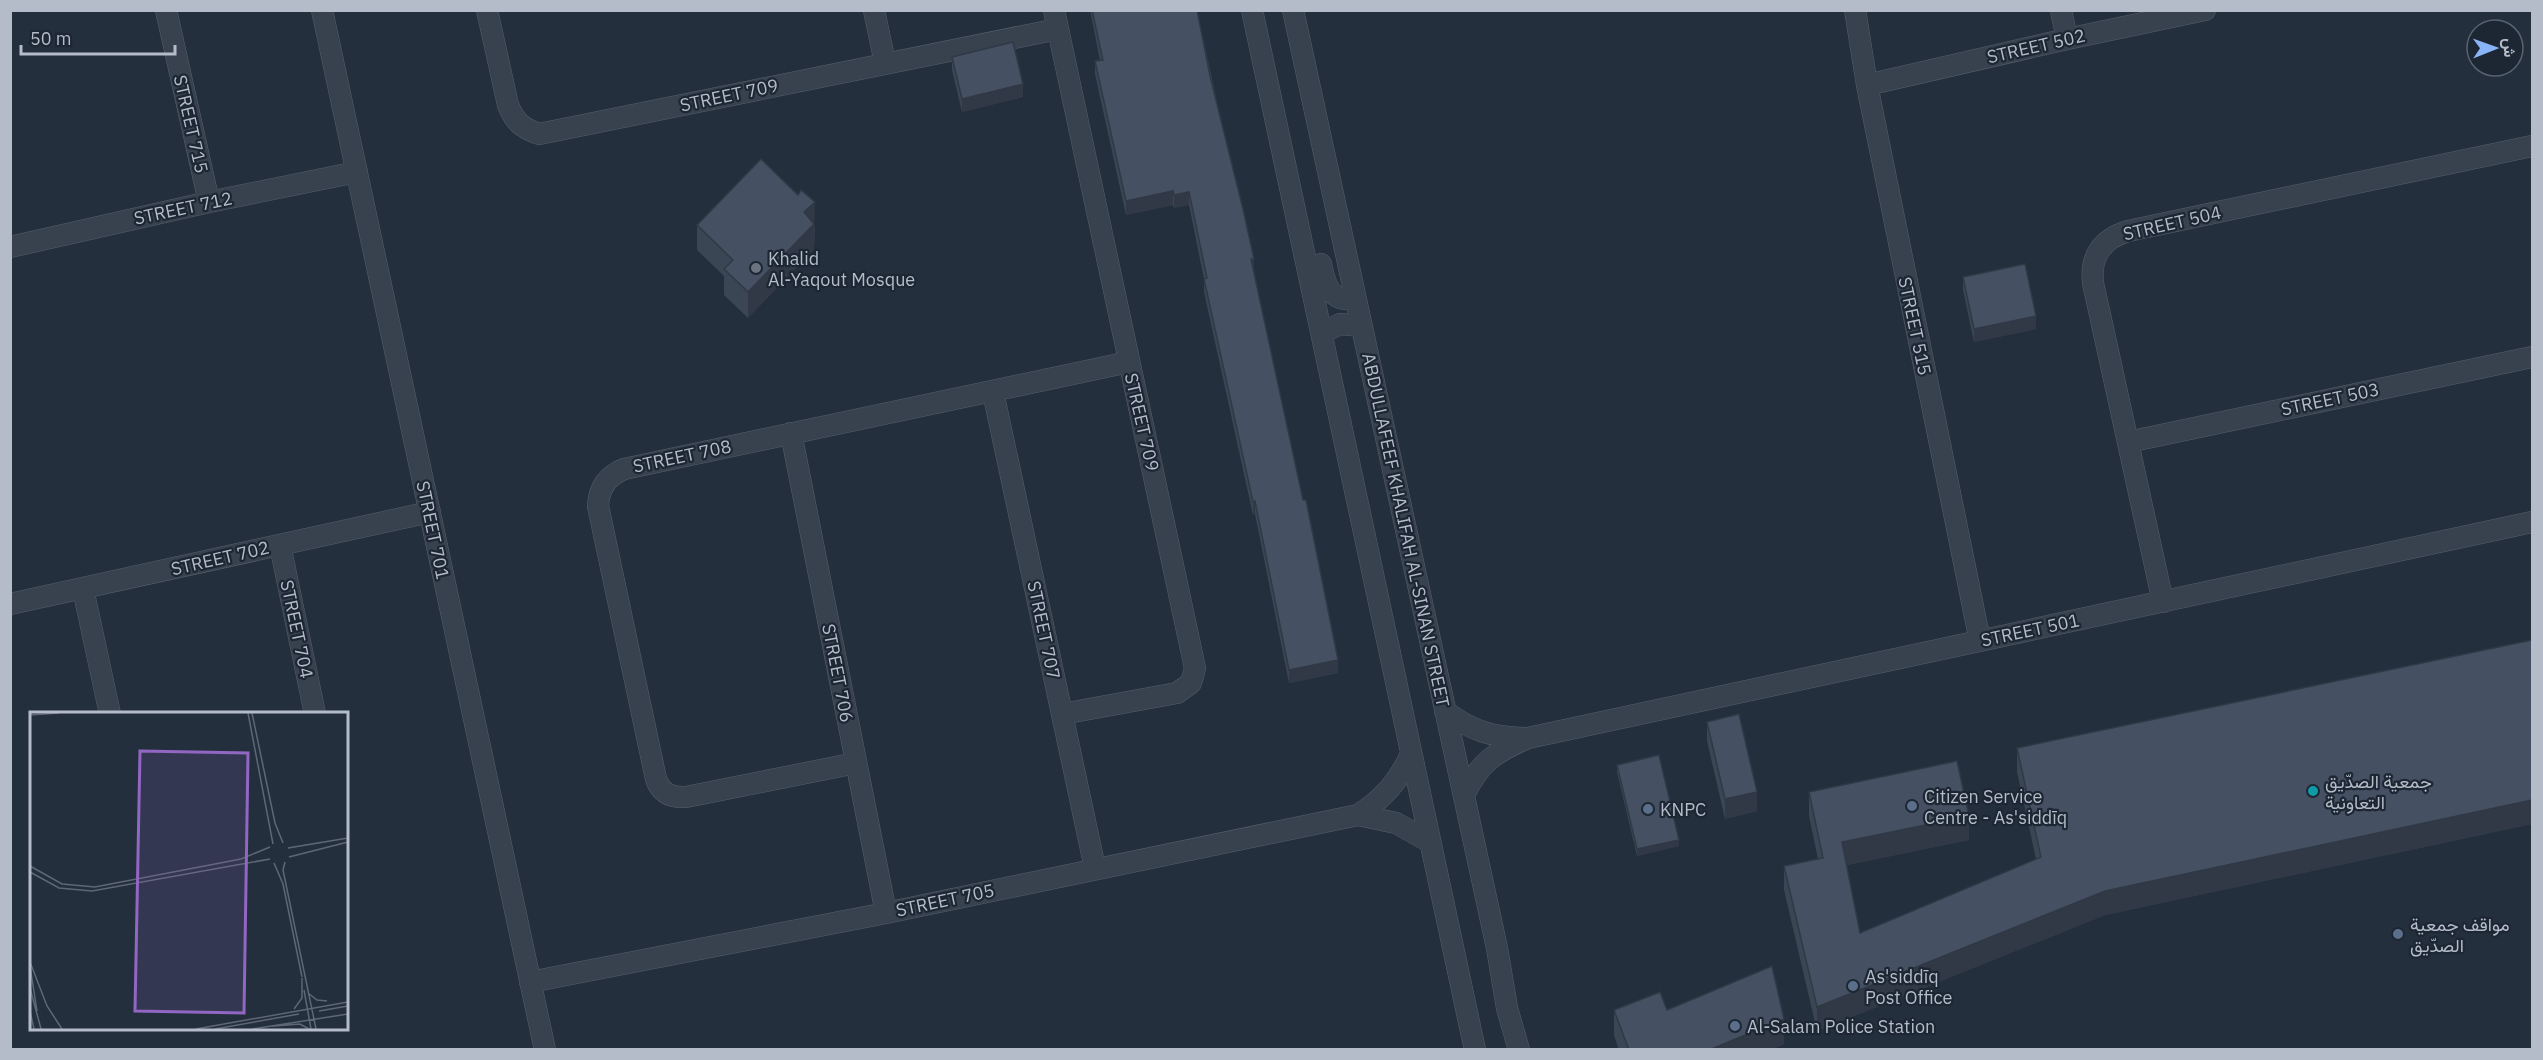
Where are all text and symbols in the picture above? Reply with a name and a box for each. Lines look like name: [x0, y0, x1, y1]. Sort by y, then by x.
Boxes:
scale bar: [21, 18, 176, 56]
north arrow: [2465, 18, 2525, 78]
street label: STREET 502: [1985, 24, 2087, 68]
text: 50 m: [30, 27, 72, 50]
text: ش: [2500, 38, 2520, 58]
street label: STREET 715: [169, 73, 213, 175]
street label: STREET 709: [678, 73, 780, 117]
street label: STREET 712: [132, 186, 234, 230]
street label: STREET 504: [2121, 201, 2223, 245]
place label: Khalid Al-Yaqout Mosque: [768, 247, 915, 291]
marker: Khalid Al-Yaqout Mosque: [749, 261, 763, 275]
street label: STREET 515: [1893, 275, 1937, 377]
street label: ABDULLAFEEF KHALIFAH AL-SINAN STREET: [1357, 351, 1455, 709]
street label: STREET 709: [1120, 371, 1164, 473]
street label: STREET 503: [2279, 377, 2381, 421]
street label: STREET 708: [631, 434, 733, 478]
street label: STREET 701: [411, 479, 455, 581]
street label: STREET 702: [169, 536, 271, 580]
street label: STREET 704: [275, 578, 319, 680]
street label: STREET 707: [1022, 579, 1066, 681]
street label: STREET 501: [1979, 608, 2081, 652]
street label: STREET 706: [817, 622, 859, 724]
inset map: [30, 712, 348, 1030]
place label: جمعية الصدّيق التعاونية: [2325, 770, 2432, 814]
marker: جمعية الصدّيق التعاونية: [2306, 784, 2320, 798]
place label: Citizen Service Centre - As'siddīq: [1924, 785, 2067, 829]
place label: KNPC: [1660, 798, 1706, 821]
marker: Citizen Service Centre - As'siddīq: [1905, 799, 1919, 813]
marker: KNPC: [1641, 802, 1655, 816]
street label: STREET 705: [894, 878, 996, 922]
place label: مواقف جمعية الصدّيق: [2410, 913, 2510, 957]
marker: مواقف جمعية الصدّيق: [2391, 927, 2405, 941]
place label: As'siddīq Post Office: [1865, 965, 1953, 1009]
marker: As'siddīq Post Office: [1846, 979, 1860, 993]
place label: Al-Salam Police Station: [1747, 1015, 1935, 1038]
marker: Al-Salam Police Station: [1728, 1019, 1742, 1033]

